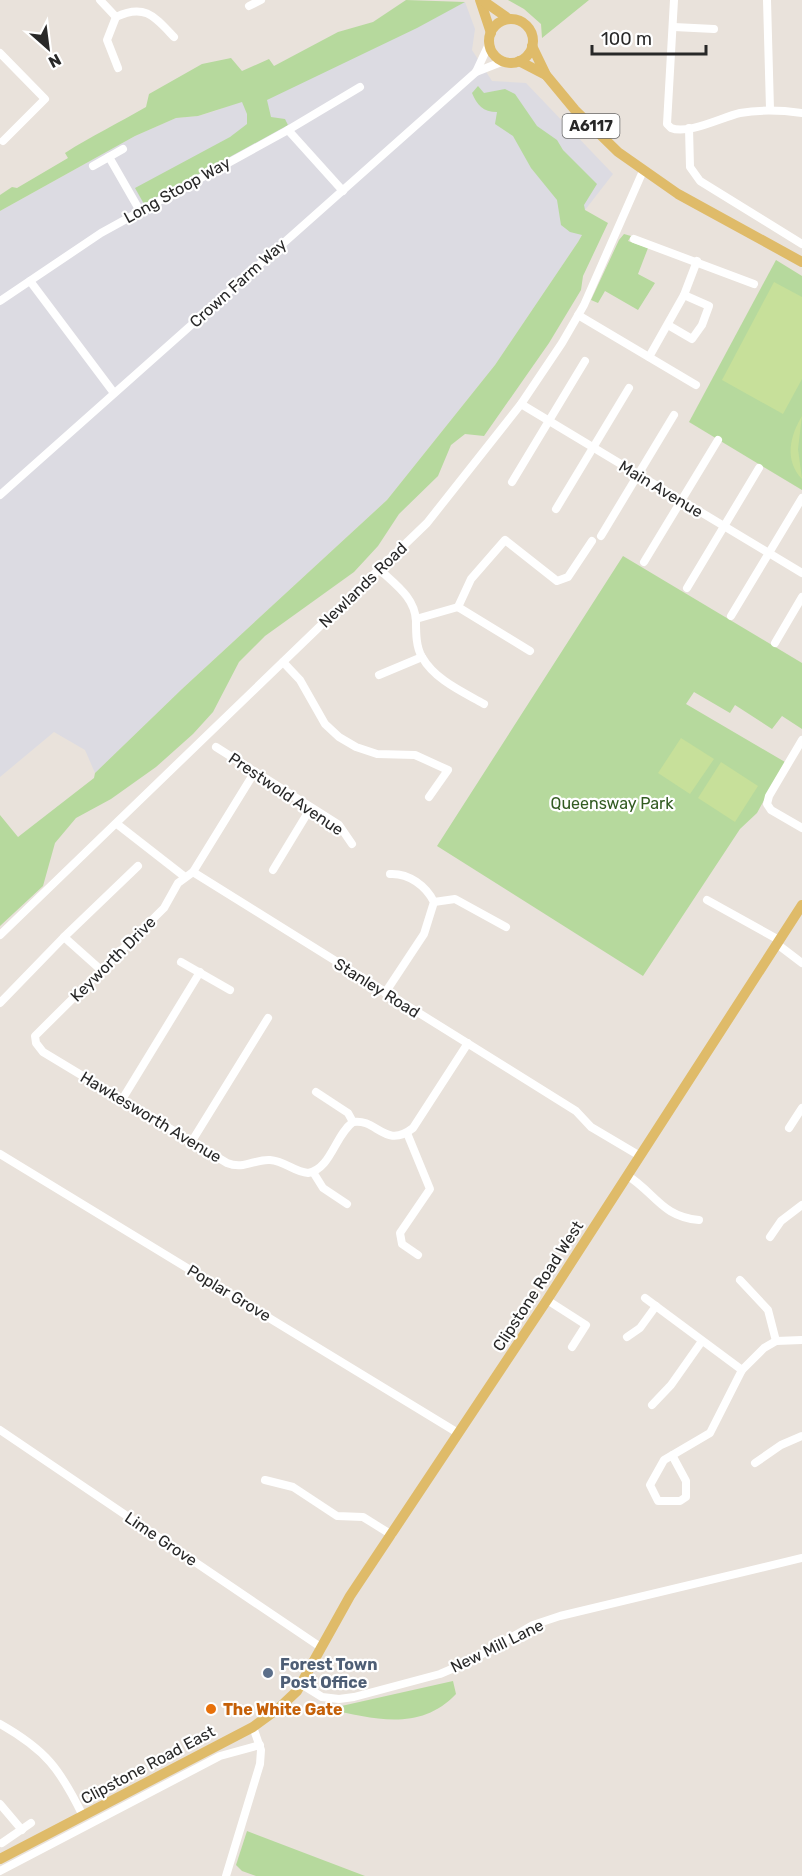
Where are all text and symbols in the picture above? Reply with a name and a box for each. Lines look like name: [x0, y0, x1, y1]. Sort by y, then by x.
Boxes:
north arrow: [18, 18, 78, 78]
scale bar: [592, 18, 706, 56]
text: 100 m: [601, 28, 652, 50]
text: N: [45, 50, 64, 72]
road number: A6117: [562, 114, 620, 138]
street label: Long Stoop Way: [120, 153, 234, 227]
street label: Crown Farm Way: [186, 234, 290, 331]
street label: Main Avenue: [616, 456, 706, 522]
street label: Newlands Road: [315, 538, 411, 632]
street label: Prestwold Avenue: [225, 749, 347, 839]
park label: Queensway Park: [551, 794, 674, 813]
street label: Keyworth Drive: [66, 912, 160, 1006]
street label: Stanley Road: [331, 954, 423, 1022]
street label: Hawkesworth Avenue: [77, 1067, 225, 1167]
street label: Clipstone Road West: [489, 1217, 587, 1355]
street label: Poplar Grove: [184, 1261, 274, 1325]
street label: Lime Grove: [121, 1508, 201, 1570]
street label: New Mill Lane: [447, 1615, 547, 1677]
place label: Forest Town Post Office: [280, 1655, 377, 1692]
marker: Forest Town Post Office: [261, 1666, 275, 1680]
place label: The White Gate: [223, 1700, 343, 1719]
marker: The White Gate: [204, 1702, 218, 1716]
street label: Clipstone Road East: [78, 1722, 218, 1808]

